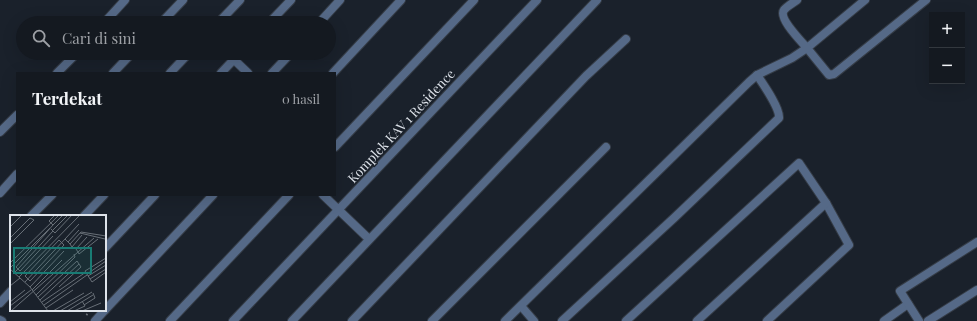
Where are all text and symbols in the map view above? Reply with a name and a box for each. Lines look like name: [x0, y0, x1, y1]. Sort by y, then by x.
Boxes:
map controls: [929, 12, 965, 84]
button: +: [929, 12, 965, 48]
search box: [16, 16, 336, 60]
icon: search: [30, 27, 52, 49]
text: Cari di sini: [62, 28, 136, 48]
button: −: [929, 48, 965, 84]
street label: Komplek KAV 1 Residence: [343, 65, 458, 186]
text: Terdekat: [32, 87, 102, 109]
text: 0 hasil: [282, 90, 320, 107]
inset map: [10, 215, 106, 311]

